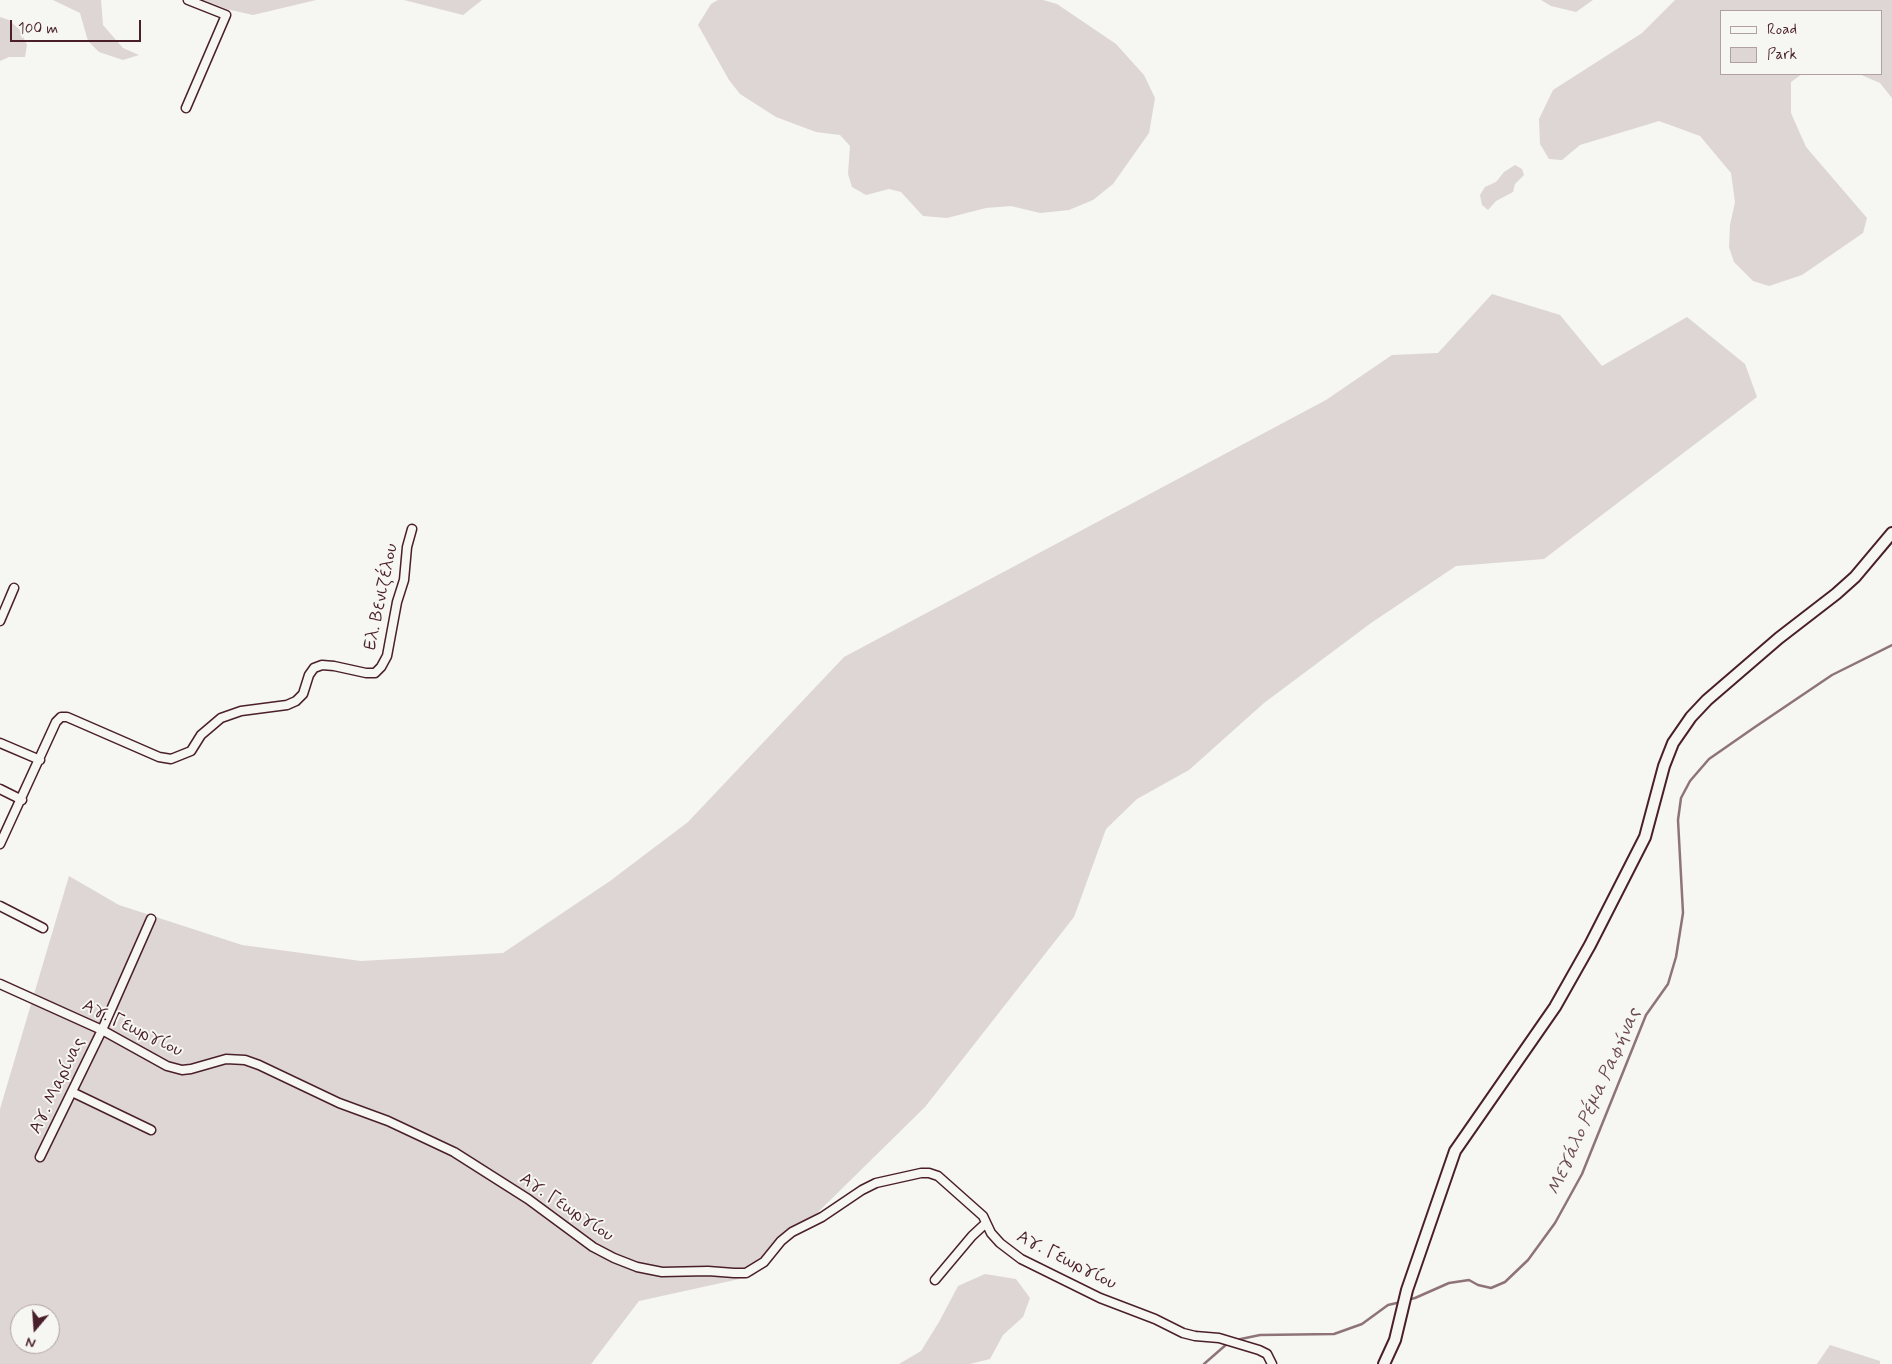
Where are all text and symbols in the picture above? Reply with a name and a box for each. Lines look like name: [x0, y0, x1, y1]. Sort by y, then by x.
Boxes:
scale bar: [12, 10, 144, 42]
legend: [1720, 10, 1882, 75]
text: 100 m: [18, 19, 58, 39]
text: Road: [1767, 20, 1797, 40]
text: Park: [1767, 45, 1797, 65]
street label: Ελ. Βενιζέλου: [360, 542, 404, 652]
street label: Αγ. Γεωργίου: [78, 995, 186, 1063]
water label: Μεγάλο Ρέμα Ραφήνας: [1543, 1005, 1647, 1199]
street label: Αγ. Μαρίνας: [25, 1034, 91, 1138]
street label: Αγ. Γεωργίου: [515, 1169, 617, 1247]
street label: Αγ. Γεωργίου: [1013, 1227, 1119, 1295]
north arrow: [10, 1304, 60, 1354]
text: N: [23, 1332, 38, 1352]

